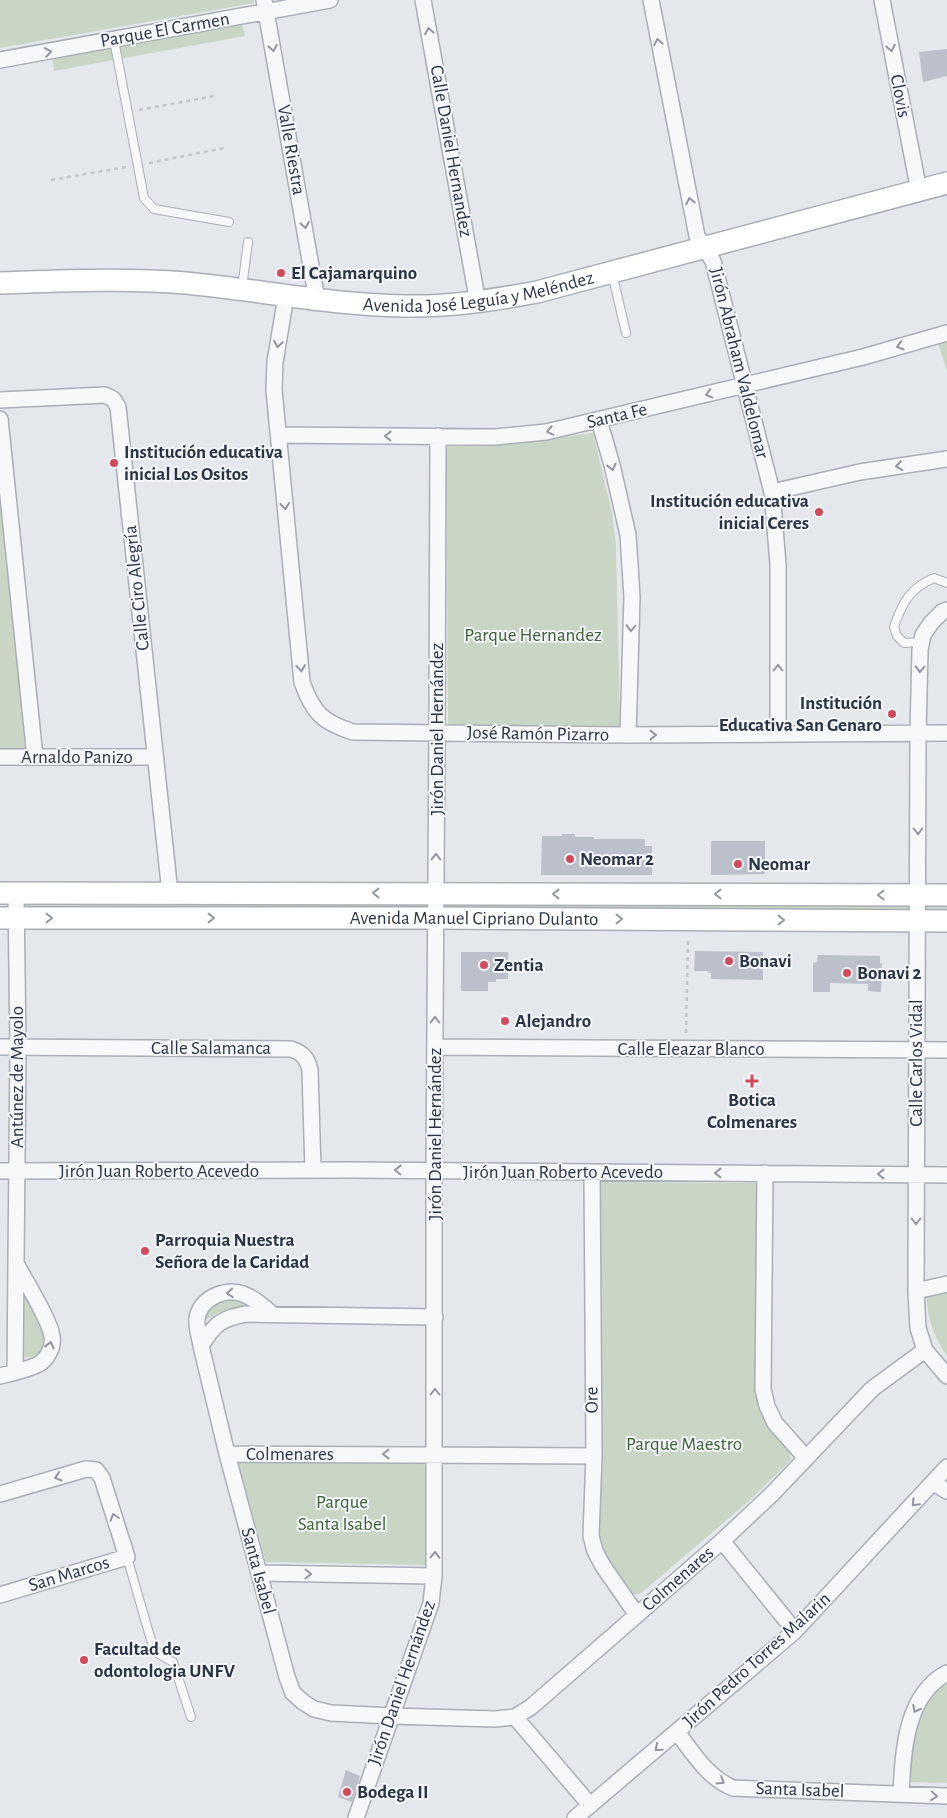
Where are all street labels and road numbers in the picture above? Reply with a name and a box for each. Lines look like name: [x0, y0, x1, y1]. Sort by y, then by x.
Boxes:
street label: Parque El Carmen: [99, 9, 231, 51]
street label: Calle Daniel Hernandez: [427, 64, 475, 238]
street label: Clovis: [887, 73, 913, 119]
street label: Valle Riestra: [274, 103, 308, 197]
street label: Jirón Abraham Valdelomar: [706, 265, 772, 461]
street label: Avenida José Leguía y Meléndez: [362, 268, 596, 316]
street label: Santa Fe: [585, 400, 649, 432]
street label: Calle Ciro Alegría: [121, 524, 153, 652]
street label: Jirón Daniel Hernández: [428, 642, 447, 815]
street label: José Ramón Pizarro: [467, 723, 609, 745]
street label: Arnaldo Panizo: [21, 748, 133, 767]
street label: Avenida Manuel Cipriano Dulanto: [350, 909, 598, 928]
street label: Calle Carlos Vidal: [907, 999, 926, 1127]
street label: Antúnez de Mayolo: [8, 1006, 27, 1148]
street label: Calle Salamanca: [151, 1039, 271, 1058]
street label: Calle Eleazar Blanco: [618, 1040, 764, 1059]
street label: Jirón Daniel Hernández: [426, 1047, 445, 1220]
street label: Jirón Juan Roberto Acevedo: [59, 1162, 259, 1181]
street label: Jirón Juan Roberto Acevedo: [463, 1163, 663, 1182]
street label: Ore: [582, 1386, 602, 1414]
street label: Colmenares: [246, 1445, 334, 1464]
street label: Santa Isabel: [237, 1526, 279, 1616]
street label: Colmenares: [639, 1543, 717, 1615]
street label: San Marcos: [26, 1553, 112, 1595]
street label: Jirón Pedro Torres Malarin: [680, 1589, 834, 1731]
street label: Jirón Daniel Hernández: [365, 1598, 439, 1768]
street label: Santa Isabel: [755, 1779, 845, 1801]

